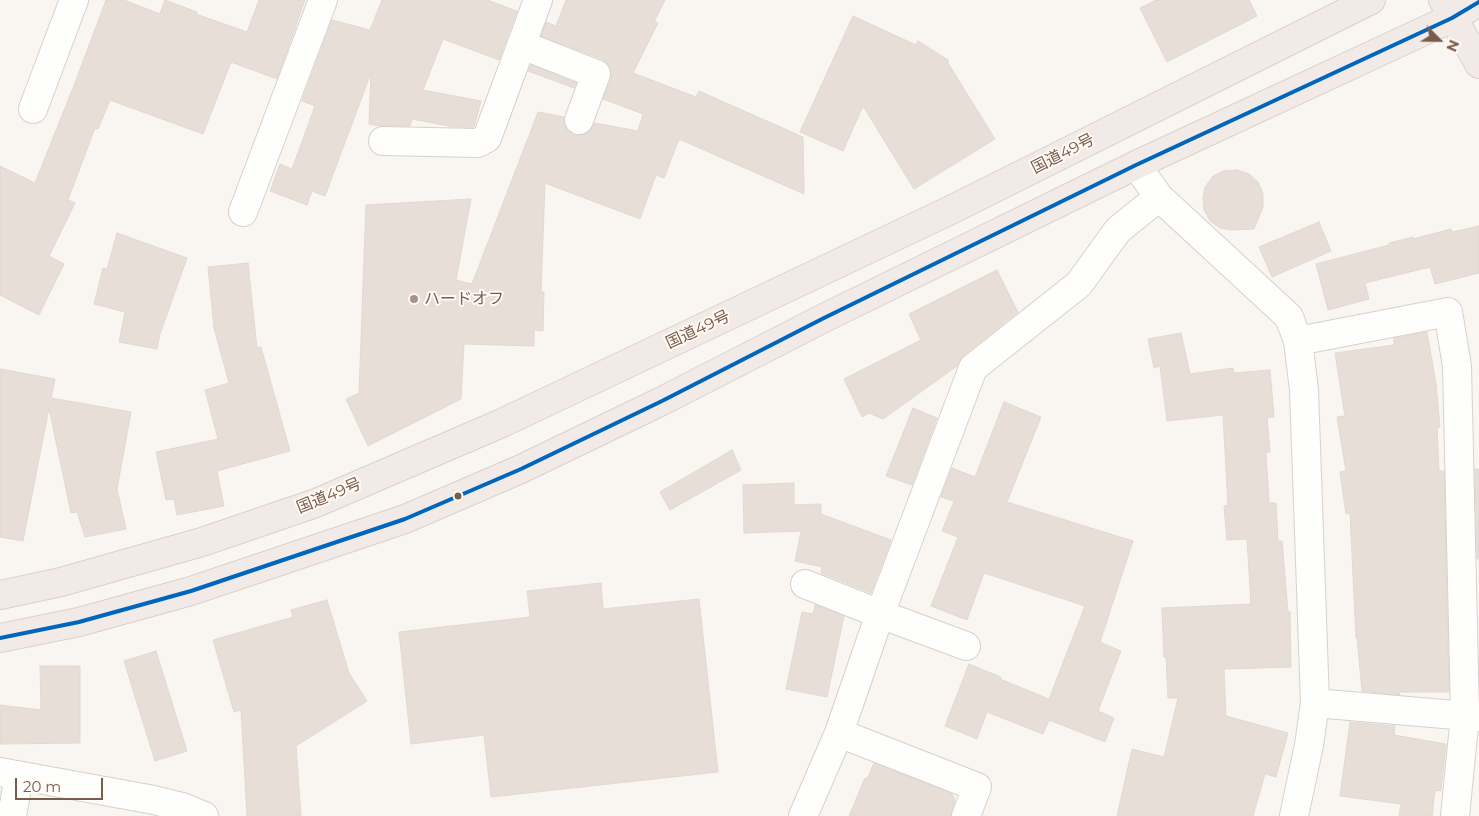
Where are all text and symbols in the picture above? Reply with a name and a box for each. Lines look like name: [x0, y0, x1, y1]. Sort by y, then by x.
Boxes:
north arrow: [1414, 15, 1464, 65]
text: N: [1442, 37, 1463, 55]
street label: 国道49号: [1028, 130, 1098, 178]
place label: ハードオフ: [424, 289, 504, 309]
marker: ハードオフ: [408, 293, 420, 305]
street label: 国道49号: [663, 307, 733, 353]
street label: 国道49号: [294, 474, 364, 518]
unlabelled marker: [453, 491, 463, 501]
scale bar: [18, 768, 105, 800]
text: 20 m: [23, 777, 61, 796]

